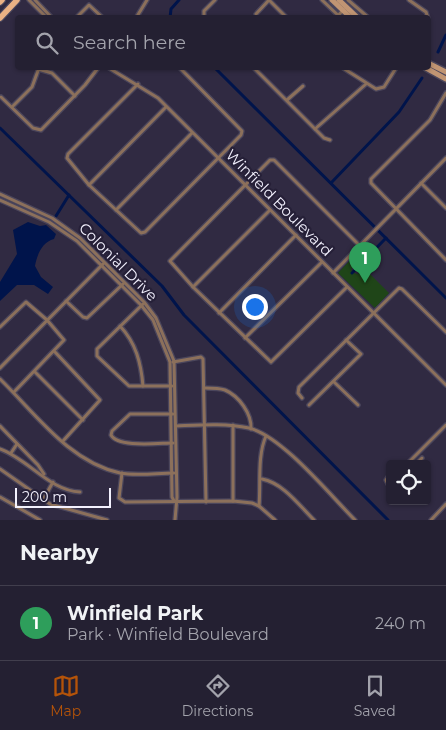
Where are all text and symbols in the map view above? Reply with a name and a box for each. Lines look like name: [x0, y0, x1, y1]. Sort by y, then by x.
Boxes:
search box: [15, 15, 431, 70]
icon: search: [33, 29, 61, 57]
text: Search here: [73, 31, 186, 54]
street label: Winfield Boulevard: [222, 145, 337, 260]
street label: Colonial Drive: [75, 218, 162, 305]
pin: 1: [349, 242, 381, 283]
your location: [242, 294, 268, 320]
map controls: [386, 460, 431, 505]
button: locate: [386, 460, 431, 505]
scale bar: [15, 485, 111, 508]
text: 200 m: [22, 488, 67, 506]
text: Nearby: [20, 540, 99, 565]
text: Winfield Park: [67, 602, 203, 625]
text: 1: [33, 614, 39, 633]
text: 240 m: [375, 614, 426, 633]
text: Park · Winfield Boulevard: [67, 625, 269, 644]
tab: Map: [50, 672, 81, 720]
tab: Directions: [182, 672, 253, 720]
tab: Saved: [354, 672, 396, 720]

